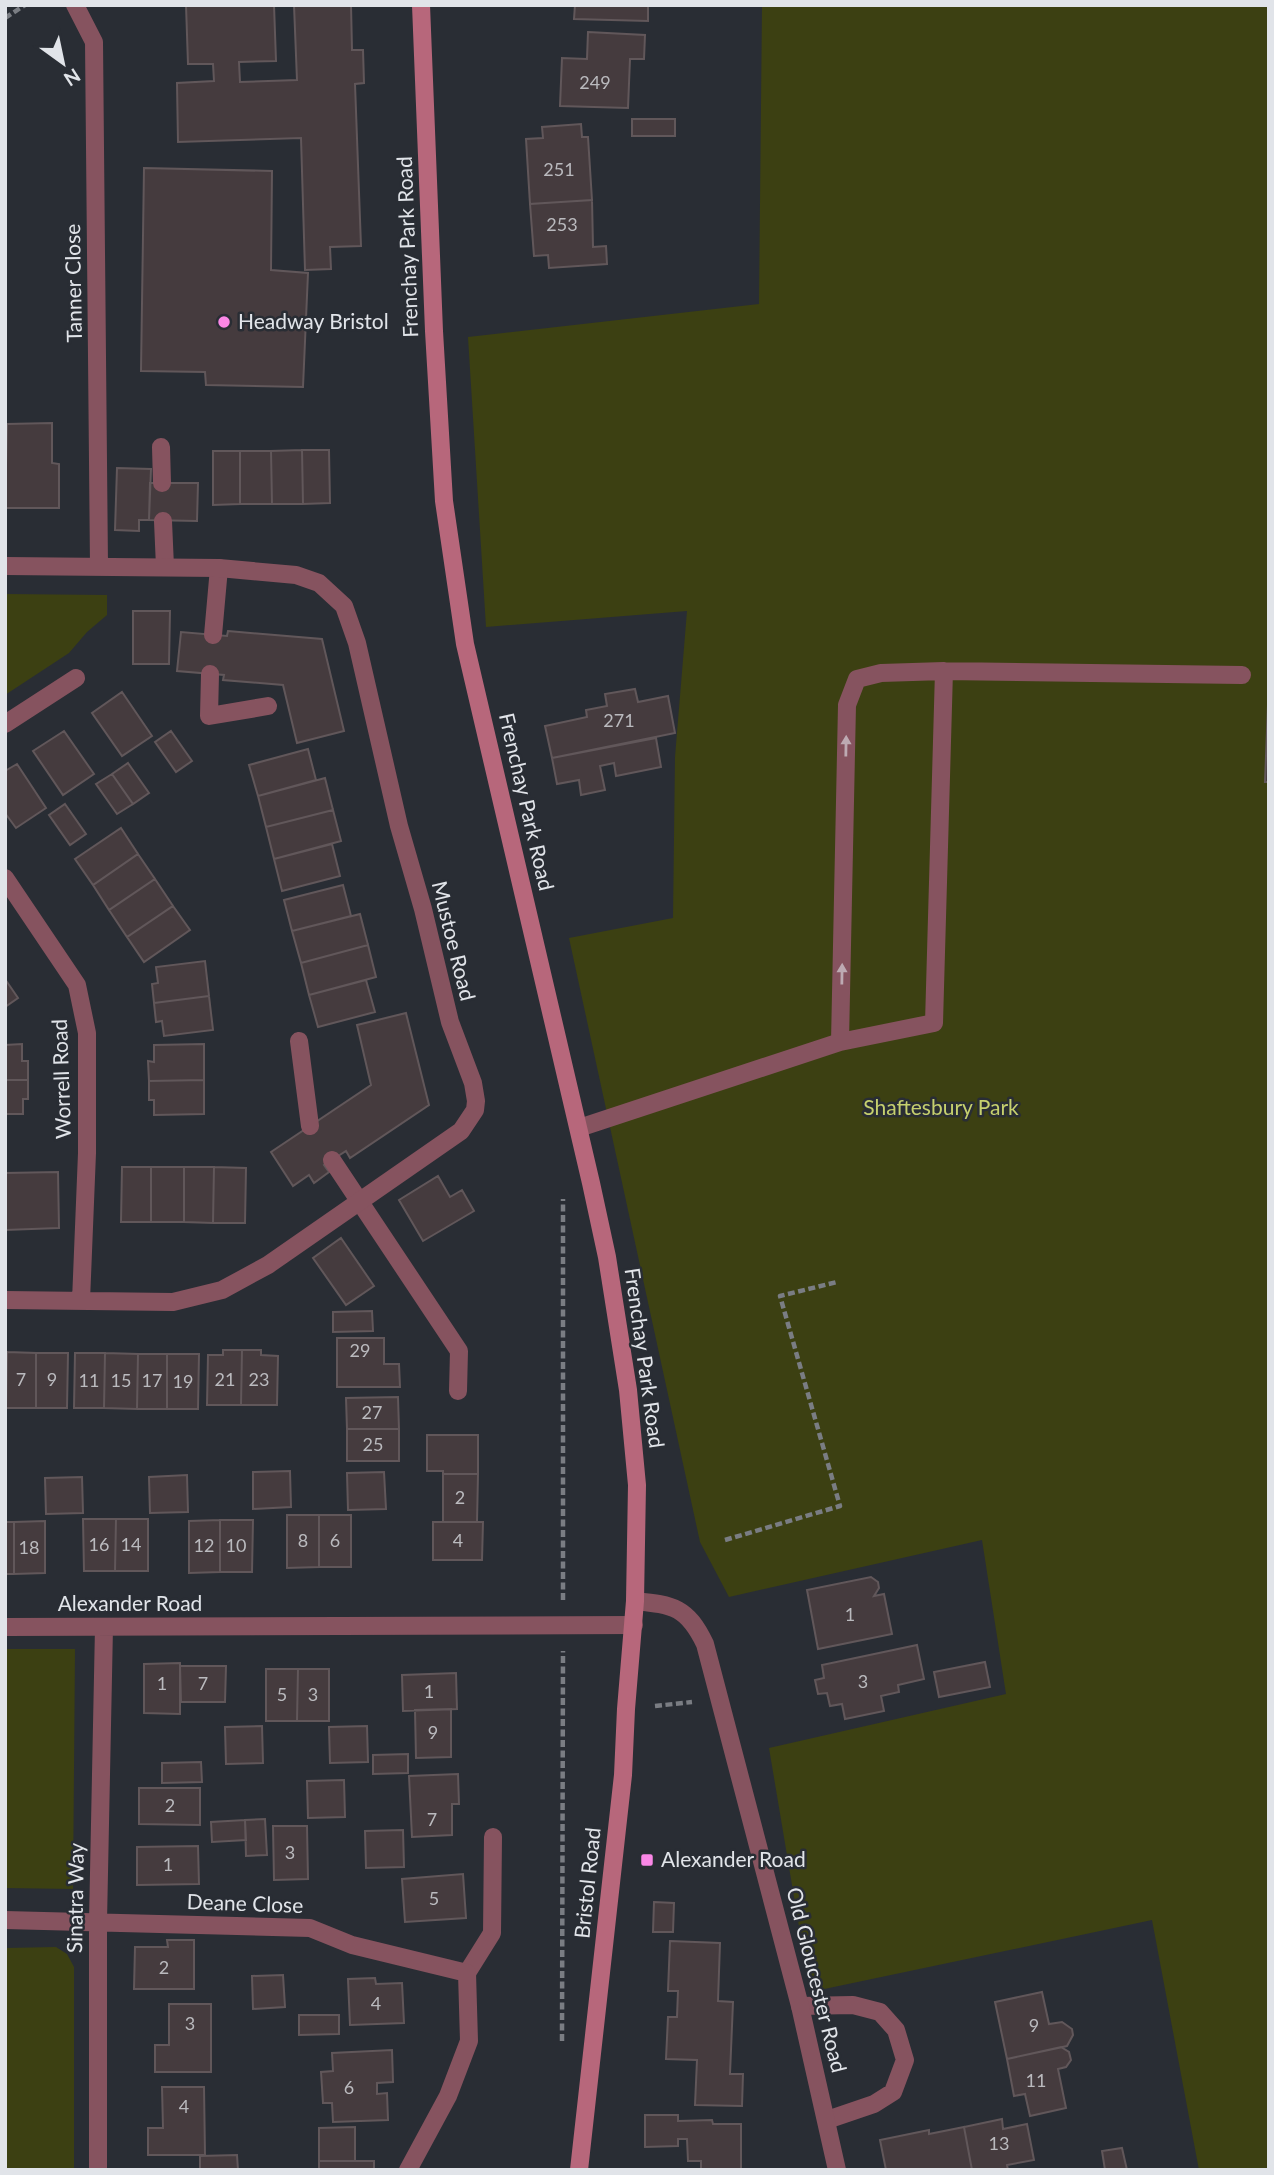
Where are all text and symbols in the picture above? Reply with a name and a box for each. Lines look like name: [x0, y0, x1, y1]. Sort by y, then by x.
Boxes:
north arrow: [28, 28, 98, 98]
text: N: [60, 64, 85, 91]
house number: 249: [579, 71, 611, 93]
street label: Frenchay Park Road: [391, 156, 422, 338]
house number: 251: [543, 158, 575, 180]
house number: 253: [546, 213, 578, 235]
street label: Tanner Close: [59, 224, 86, 343]
place label: Headway Bristol: [238, 308, 389, 333]
marker: Headway Bristol: [216, 314, 232, 330]
house number: 271: [603, 709, 635, 731]
street label: Frenchay Park Road: [495, 710, 560, 893]
one-way arrow: [841, 735, 852, 757]
street label: Mustoe Road: [428, 878, 481, 1003]
one-way arrow: [836, 963, 847, 985]
street label: Worrell Road: [46, 1019, 75, 1140]
park label: Shaftesbury Park: [863, 1094, 1019, 1119]
street label: Frenchay Park Road: [620, 1266, 671, 1449]
house number: 29: [350, 1339, 370, 1361]
house number: 7: [16, 1368, 26, 1390]
house number: 9: [47, 1368, 57, 1390]
house number: 21: [215, 1368, 235, 1390]
house number: 23: [249, 1368, 269, 1390]
house number: 11: [79, 1369, 99, 1391]
house number: 15: [111, 1369, 131, 1391]
house number: 17: [142, 1369, 162, 1391]
house number: 19: [173, 1370, 193, 1392]
house number: 27: [362, 1401, 382, 1423]
house number: 25: [363, 1433, 383, 1455]
house number: 2: [455, 1486, 465, 1508]
house number: 8: [298, 1529, 308, 1551]
house number: 6: [330, 1529, 340, 1551]
house number: 4: [453, 1529, 463, 1551]
house number: 16: [89, 1533, 109, 1555]
house number: 14: [121, 1533, 141, 1555]
house number: 12: [194, 1534, 214, 1556]
house number: 10: [226, 1534, 246, 1556]
house number: 18: [19, 1536, 39, 1558]
street label: Alexander Road: [58, 1590, 202, 1615]
house number: 1: [845, 1603, 855, 1625]
house number: 3: [858, 1670, 868, 1692]
house number: 1: [157, 1672, 167, 1694]
house number: 7: [198, 1672, 208, 1694]
house number: 1: [424, 1680, 434, 1702]
house number: 5: [277, 1683, 287, 1705]
house number: 3: [308, 1683, 318, 1705]
house number: 9: [428, 1721, 438, 1743]
house number: 2: [165, 1794, 175, 1816]
house number: 7: [427, 1808, 437, 1830]
street label: Bristol Road: [568, 1826, 605, 1940]
house number: 3: [285, 1841, 295, 1863]
street label: Sinatra Way: [61, 1842, 88, 1953]
place label: Alexander Road: [661, 1846, 806, 1871]
marker: Alexander Road: [639, 1852, 655, 1868]
house number: 1: [163, 1853, 173, 1875]
street label: Old Gloucester Road: [782, 1884, 853, 2075]
house number: 5: [429, 1887, 439, 1909]
street label: Deane Close: [186, 1888, 304, 1917]
house number: 2: [159, 1956, 169, 1978]
house number: 4: [371, 1992, 381, 2014]
house number: 3: [185, 2012, 195, 2034]
house number: 9: [1029, 2014, 1039, 2036]
house number: 11: [1026, 2069, 1046, 2091]
house number: 6: [344, 2076, 354, 2098]
house number: 4: [179, 2095, 189, 2117]
house number: 13: [989, 2132, 1009, 2154]

